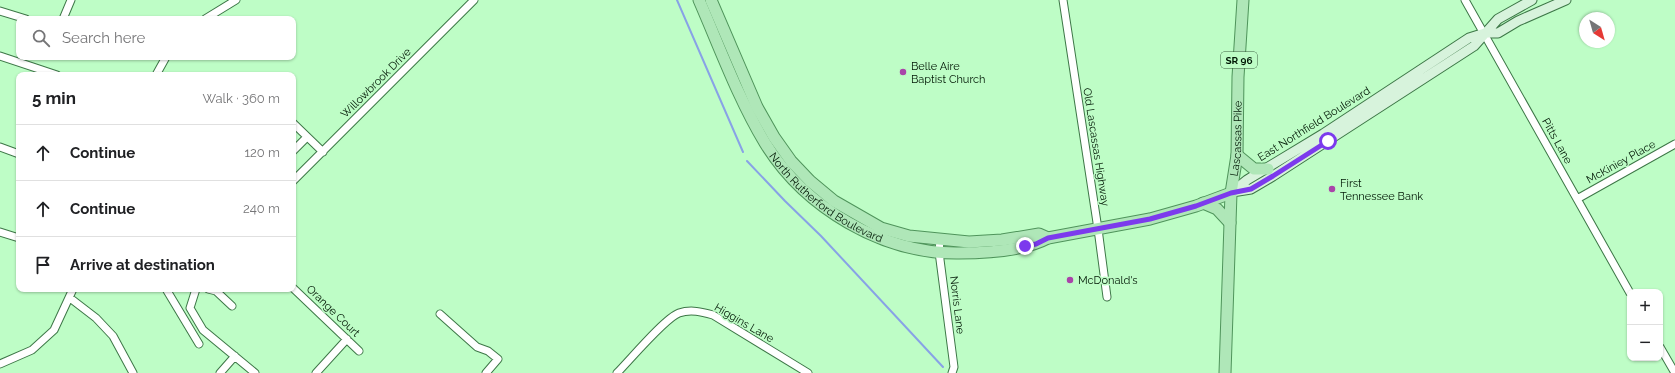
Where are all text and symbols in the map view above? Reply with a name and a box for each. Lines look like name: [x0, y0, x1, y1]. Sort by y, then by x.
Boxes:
north arrow: [1579, 12, 1615, 48]
search box: [16, 16, 296, 60]
icon: search: [30, 27, 52, 49]
text: Search here: [62, 29, 145, 47]
street label: Willowbrook Drive: [338, 45, 414, 121]
road number: SR 96: [1221, 52, 1257, 68]
place label: Belle Aire Baptist Church: [911, 60, 986, 86]
marker: Belle Aire Baptist Church: [898, 67, 908, 77]
street label: East Northfield Boulevard: [1255, 84, 1373, 164]
street label: Old Lascassas Highway: [1080, 87, 1112, 207]
text: 5 min: [32, 88, 76, 108]
text: Walk · 360 m: [202, 91, 280, 106]
street label: Lascassas Pike: [1227, 100, 1244, 177]
street label: Pitts Lane: [1539, 116, 1575, 166]
route start: [1319, 132, 1337, 150]
street label: McKiniey Place: [1584, 137, 1658, 186]
icon: ahead: [32, 142, 54, 164]
text: Continue: [70, 144, 135, 162]
text: 120 m: [244, 145, 280, 160]
street label: North Rutherford Boulevard: [767, 150, 885, 245]
place label: First Tennessee Bank: [1340, 177, 1423, 203]
marker: First Tennessee Bank: [1327, 184, 1337, 194]
icon: ahead: [32, 198, 54, 220]
text: Continue: [70, 200, 135, 218]
text: 240 m: [243, 201, 280, 216]
route end: [1016, 237, 1034, 255]
icon: arrive: [32, 254, 54, 276]
text: Arrive at destination: [70, 256, 215, 274]
place label: McDonald's: [1078, 274, 1138, 287]
street label: Norris Lane: [947, 275, 967, 335]
marker: McDonald's: [1065, 275, 1075, 285]
street label: Orange Court: [304, 282, 362, 340]
map controls: [1627, 289, 1663, 361]
button: +: [1627, 289, 1663, 325]
street label: Higgins Lane: [712, 301, 776, 345]
button: −: [1627, 325, 1663, 361]

